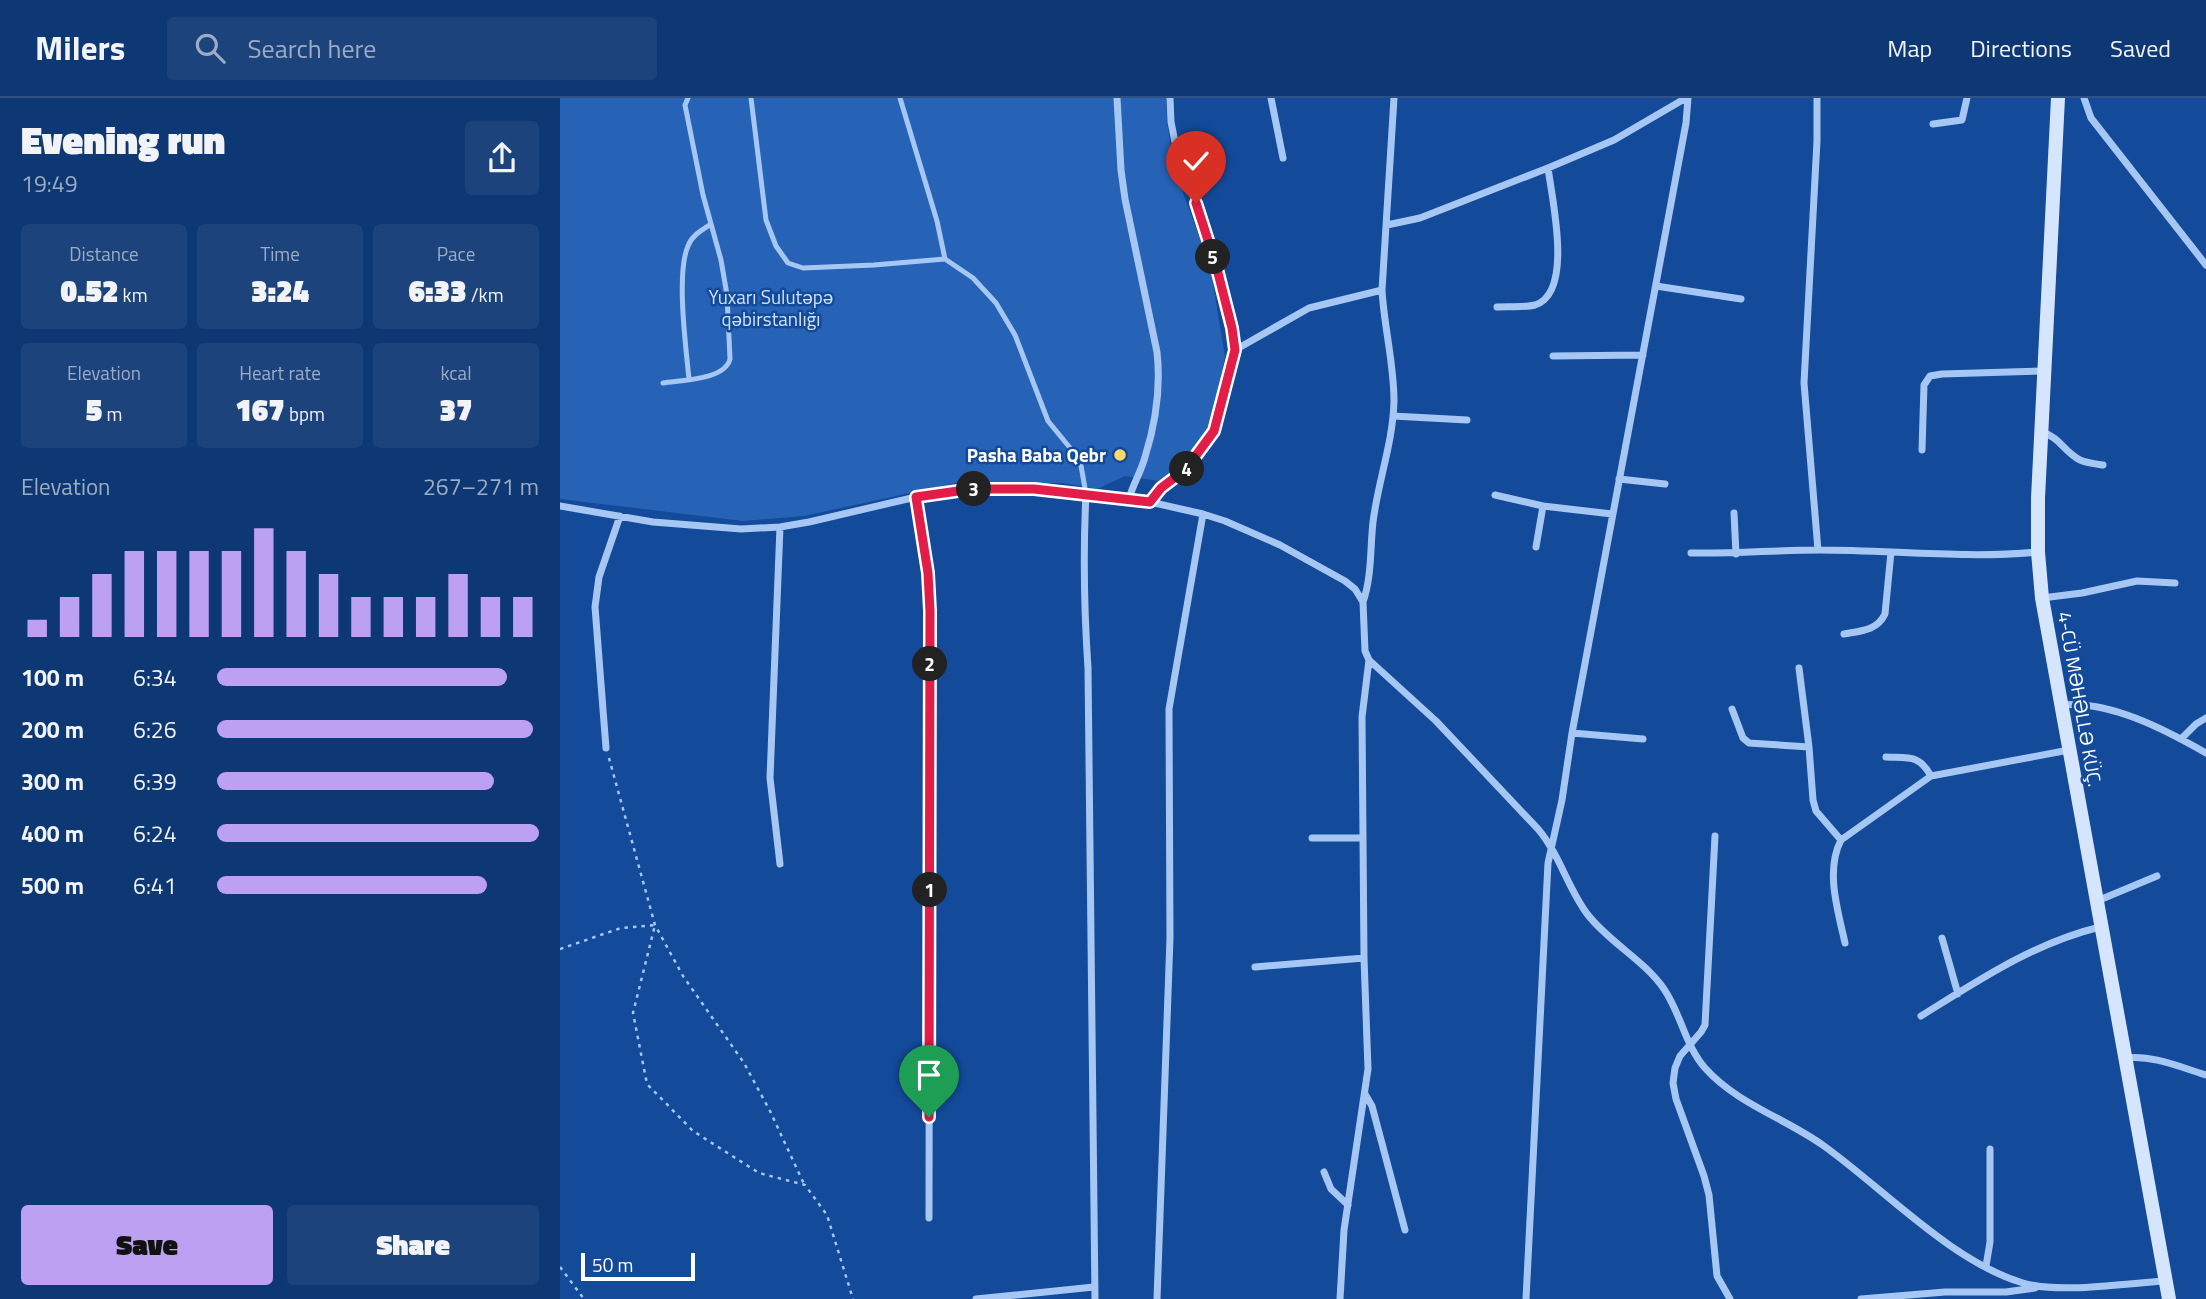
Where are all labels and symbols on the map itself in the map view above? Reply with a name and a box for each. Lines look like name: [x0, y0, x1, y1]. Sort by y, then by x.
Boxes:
pin: [1166, 131, 1226, 203]
pin: 5: [1196, 240, 1230, 274]
park label: Yuxarı Sulutəpə qəbirstanlığı: [709, 282, 833, 333]
place label: Pasha Baba Qebr: [967, 440, 1106, 469]
marker: Pasha Baba Qebr: [1112, 447, 1128, 463]
pin: 4: [1170, 452, 1204, 486]
pin: 3: [956, 472, 992, 506]
street label: 4-CÜ MƏHƏLLƏ KÜÇ.: [2051, 609, 2110, 789]
pin: 2: [912, 646, 948, 682]
pin: 1: [912, 872, 948, 908]
pin: [899, 1045, 959, 1117]
scale bar: [581, 1250, 695, 1282]

